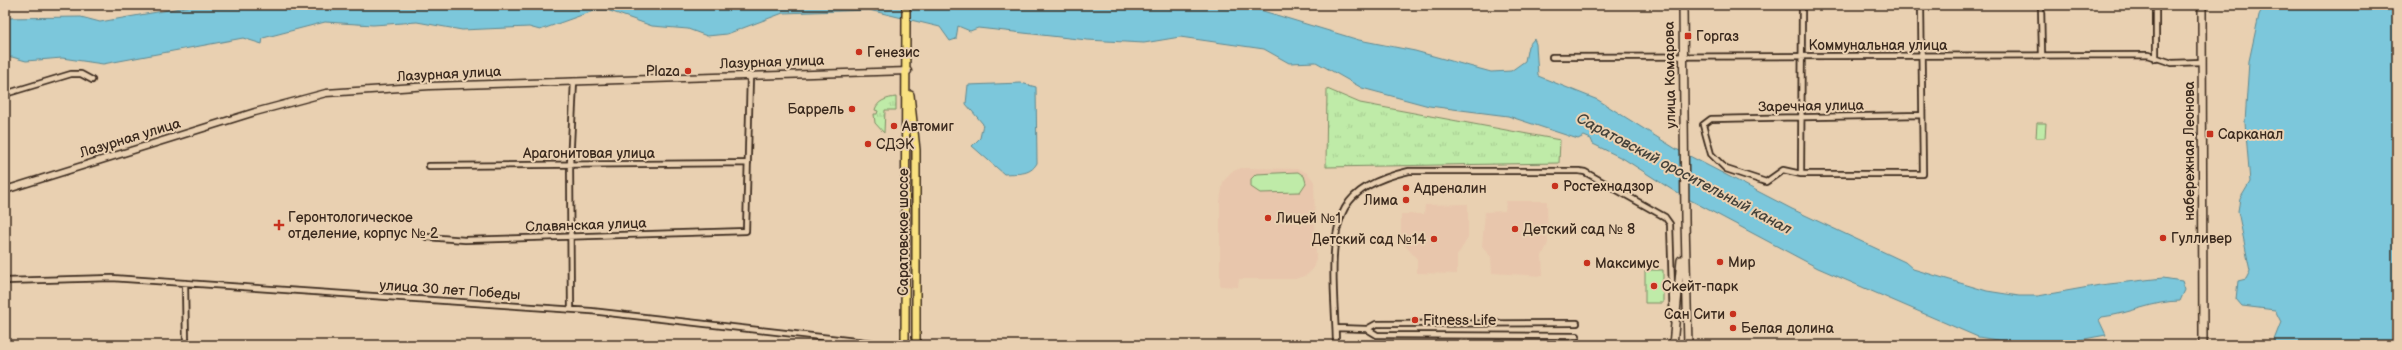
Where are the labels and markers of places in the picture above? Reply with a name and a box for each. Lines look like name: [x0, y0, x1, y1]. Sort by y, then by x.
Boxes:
place label: Горгаз: [1696, 28, 1739, 45]
marker: Горгаз: [1683, 31, 1693, 41]
place label: Генезис: [867, 44, 920, 61]
marker: Генезис: [854, 47, 864, 57]
place label: Plaza: [646, 63, 680, 80]
marker: Plaza: [683, 66, 693, 76]
place label: Баррель: [788, 101, 844, 118]
marker: Баррель: [847, 104, 857, 114]
place label: Автомиг: [901, 118, 954, 135]
marker: Автомиг: [889, 121, 899, 131]
place label: Сарканал: [2218, 126, 2283, 143]
marker: Сарканал: [2205, 129, 2215, 139]
place label: СДЭК: [876, 136, 915, 153]
marker: СДЭК: [863, 139, 873, 149]
place label: Ростехнадзор: [1563, 178, 1653, 195]
place label: Адреналин: [1413, 180, 1487, 197]
marker: Ростехнадзор: [1550, 181, 1560, 191]
marker: Адреналин: [1401, 183, 1411, 193]
place label: Лима: [1363, 192, 1399, 209]
marker: Лима: [1401, 195, 1411, 205]
place label: Геронтологическое отделение, корпус № 2: [288, 209, 439, 242]
place label: Лицей №1: [1275, 210, 1341, 227]
marker: Лицей №1: [1263, 213, 1273, 223]
marker: Геронтологическое отделение, корпус № 2: [273, 219, 285, 231]
place label: Детский сад № 8: [1523, 221, 1635, 238]
marker: Детский сад № 8: [1510, 224, 1520, 234]
place label: Гулливер: [2171, 230, 2232, 247]
place label: Детский сад №14: [1312, 231, 1426, 248]
marker: Гулливер: [2158, 233, 2168, 243]
marker: Детский сад №14: [1429, 234, 1439, 244]
place label: Мир: [1728, 254, 1756, 271]
place label: Максимус: [1595, 255, 1660, 272]
marker: Мир: [1715, 257, 1725, 267]
marker: Максимус: [1582, 258, 1592, 268]
place label: Скейт-парк: [1662, 278, 1739, 295]
marker: Скейт-парк: [1649, 281, 1659, 291]
place label: Сан Сити: [1664, 306, 1725, 323]
marker: Сан Сити: [1728, 309, 1738, 319]
place label: Fitness Life: [1423, 312, 1496, 329]
marker: Fitness Life: [1410, 315, 1420, 325]
place label: Белая долина: [1741, 320, 1835, 337]
marker: Белая долина: [1728, 323, 1738, 333]

